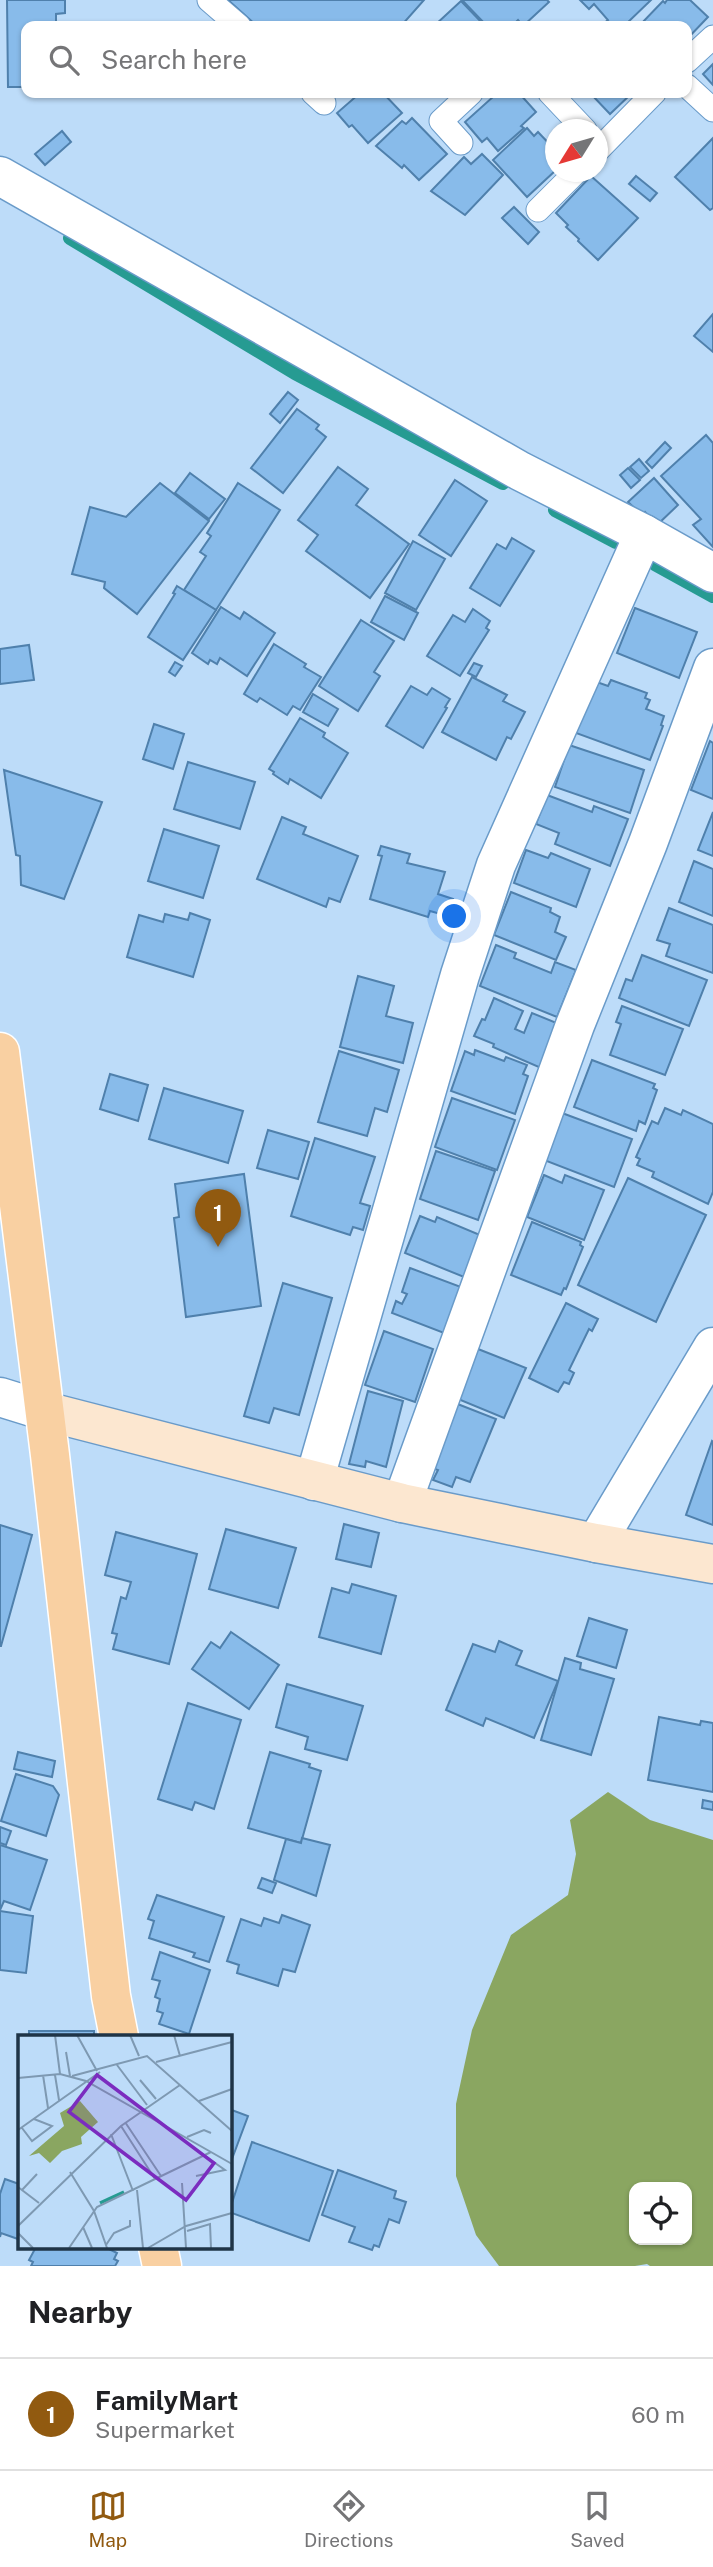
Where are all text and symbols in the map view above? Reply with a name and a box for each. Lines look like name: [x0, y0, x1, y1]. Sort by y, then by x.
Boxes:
search box: [21, 21, 692, 98]
icon: search: [45, 41, 83, 79]
text: Search here: [101, 44, 247, 75]
north arrow: [545, 119, 608, 182]
your location: [437, 899, 471, 933]
pin: 1: [195, 1189, 241, 1247]
inset map: [18, 2035, 231, 2248]
map controls: [629, 2182, 692, 2245]
button: locate: [629, 2182, 692, 2245]
text: Nearby: [28, 2294, 132, 2330]
text: FamilyMart: [95, 2385, 238, 2416]
text: 1: [46, 2401, 56, 2428]
text: 60 m: [631, 2401, 685, 2428]
text: Supermarket: [95, 2416, 235, 2443]
tab: Map: [88, 2487, 127, 2551]
tab: Directions: [304, 2487, 393, 2551]
tab: Saved: [570, 2487, 625, 2551]

